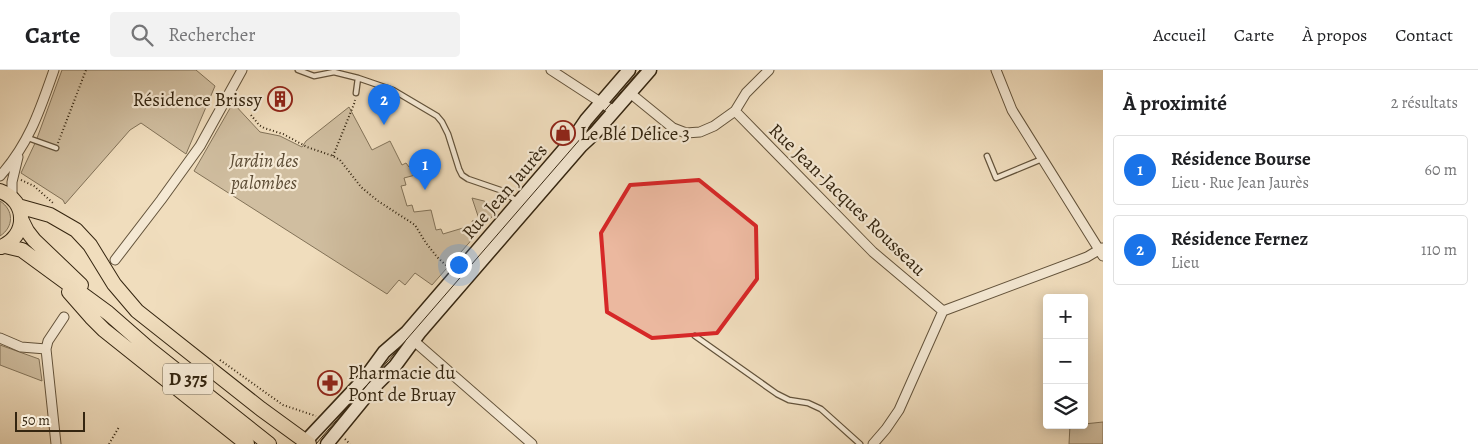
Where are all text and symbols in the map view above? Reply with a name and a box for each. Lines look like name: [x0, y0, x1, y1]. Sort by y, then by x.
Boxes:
search box: [110, 12, 460, 57]
text: Carte: [25, 19, 80, 51]
icon: search: [128, 21, 156, 49]
text: Rechercher: [168, 22, 256, 48]
text: Accueil: [1153, 23, 1206, 47]
text: Carte: [1234, 23, 1274, 47]
text: À propos: [1302, 23, 1367, 47]
text: Contact: [1395, 23, 1453, 47]
pin: 2: [368, 84, 400, 125]
building icon: Résidence Brissy: [267, 86, 293, 112]
place label: Résidence Brissy: [133, 87, 263, 113]
text: À proximité: [1123, 89, 1227, 117]
text: 2 résultats: [1391, 92, 1458, 114]
street label: Rue Jean-Jacques Rousseau: [763, 118, 932, 282]
shop icon: Le Blé Délice 3: [550, 120, 576, 146]
place label: Le Blé Délice 3: [580, 121, 690, 147]
street label: Rue Jean Jaurès: [456, 138, 553, 245]
text: Résidence Bourse: [1171, 146, 1311, 172]
park label: Jardin des palombes: [229, 148, 299, 196]
pin: 1: [409, 149, 441, 190]
text: 1: [1137, 159, 1143, 181]
text: 60 m: [1425, 159, 1457, 181]
text: Lieu · Rue Jean Jaurès: [1171, 172, 1309, 194]
text: Résidence Fernez: [1171, 226, 1308, 252]
text: 2: [1136, 239, 1144, 261]
text: 110 m: [1421, 239, 1457, 261]
your location: [446, 252, 472, 278]
text: Lieu: [1171, 252, 1199, 274]
map controls: [1043, 294, 1088, 429]
button: +: [1043, 294, 1088, 339]
button: −: [1043, 339, 1088, 384]
place label: Pharmacie du Pont de Bruay: [348, 360, 456, 408]
road number: D 375: [163, 364, 213, 394]
pharmacy icon: Pharmacie du Pont de Bruay: [317, 370, 343, 396]
button: layers: [1043, 384, 1088, 429]
scale bar: [15, 409, 85, 432]
text: 50 m: [22, 411, 50, 430]

